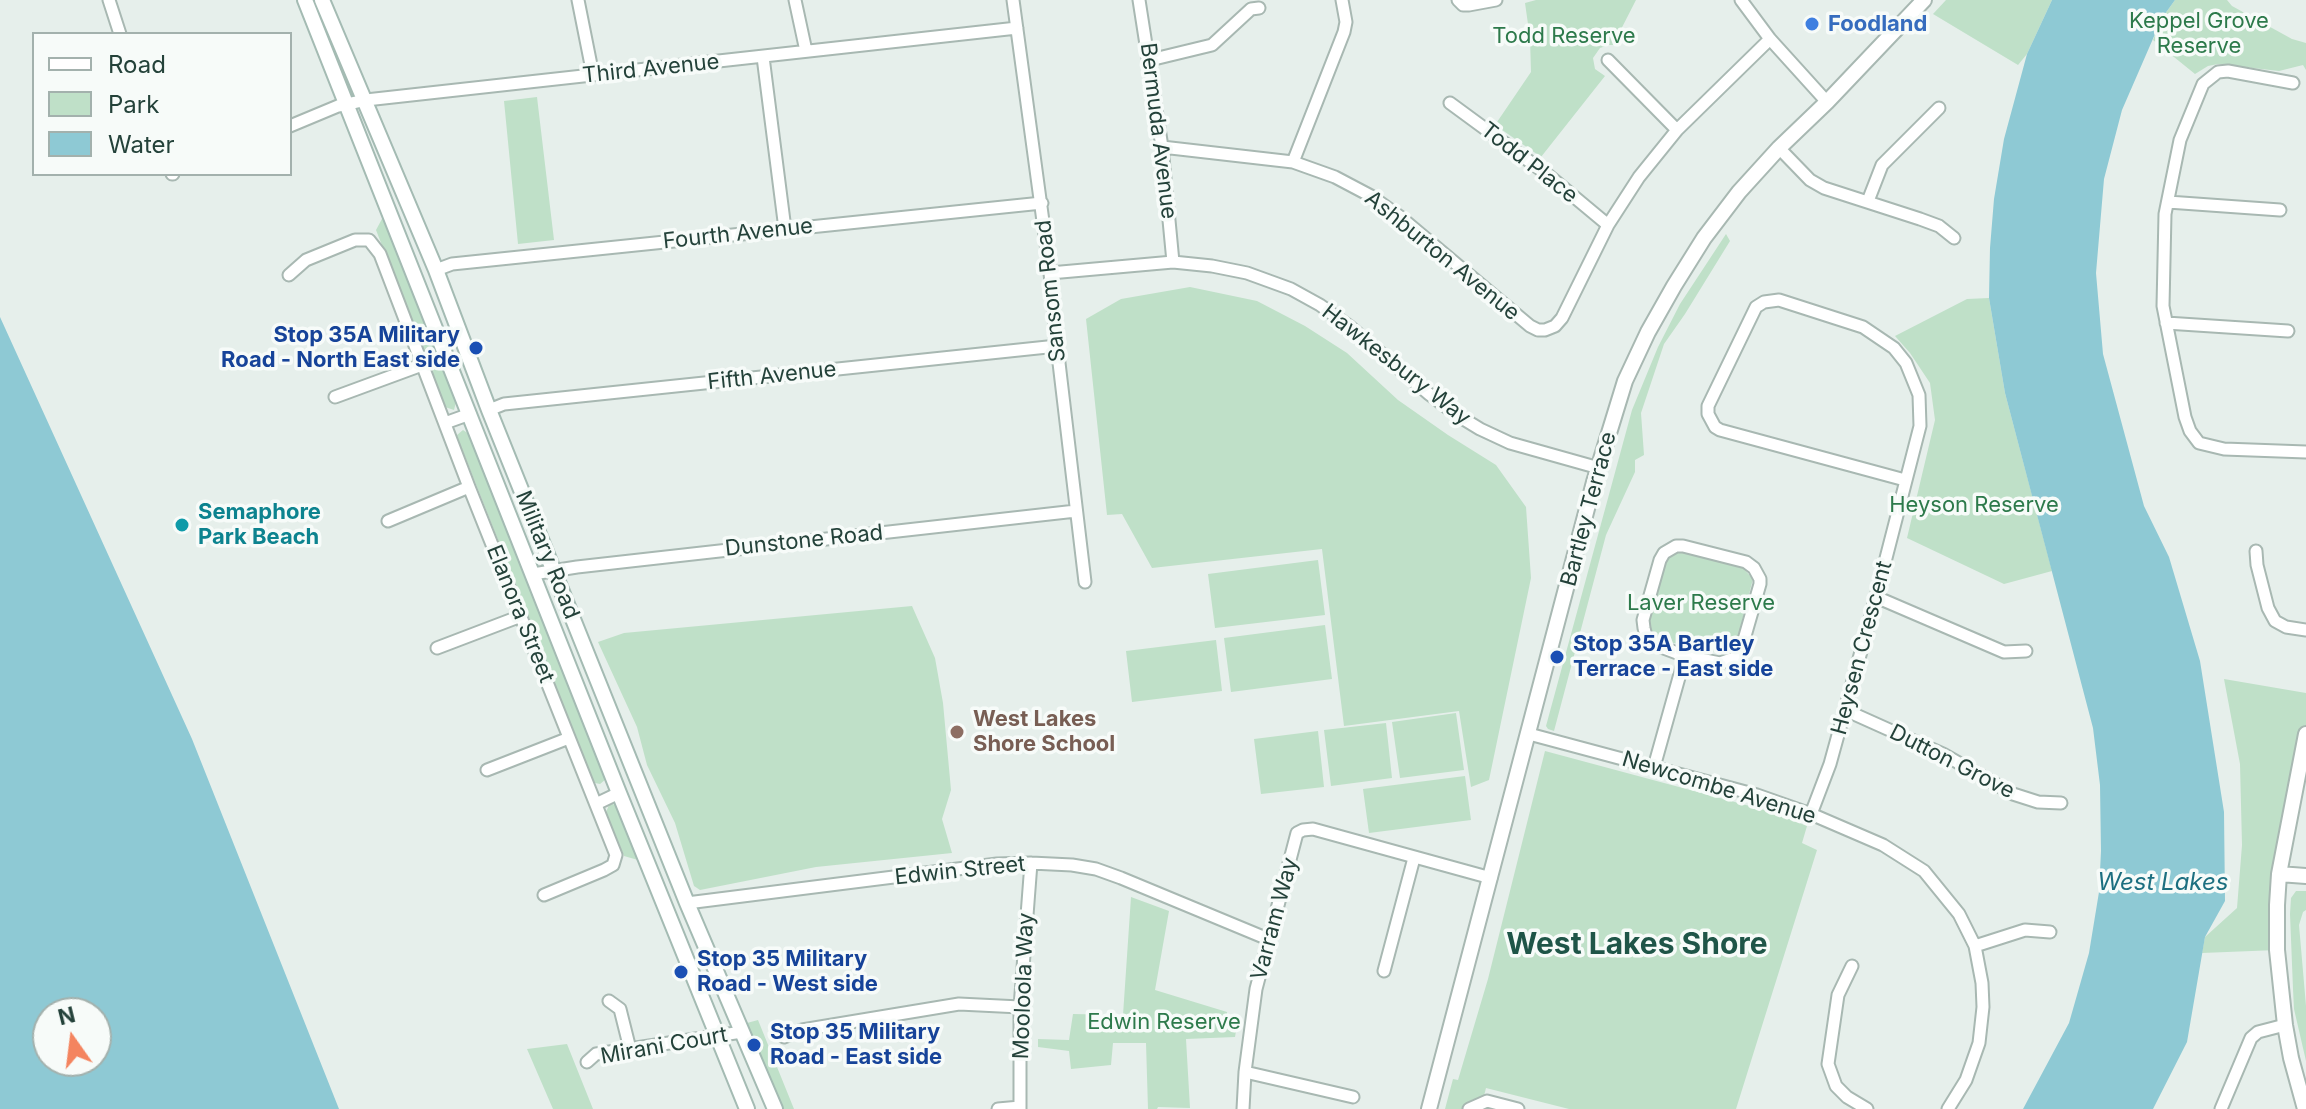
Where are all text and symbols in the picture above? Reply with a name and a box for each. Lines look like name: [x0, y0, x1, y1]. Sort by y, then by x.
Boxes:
park label: Keppel Grove Reserve: [2129, 8, 2269, 60]
place label: Foodland: [1828, 11, 1927, 37]
marker: Foodland: [1803, 15, 1821, 33]
park label: Todd Reserve: [1492, 23, 1636, 49]
legend: [32, 32, 292, 176]
street label: Bermuda Avenue: [1134, 41, 1182, 221]
street label: Third Avenue: [581, 49, 721, 89]
text: Road: [108, 50, 166, 79]
text: Park: [108, 90, 159, 119]
street label: Todd Place: [1475, 117, 1583, 209]
text: Water: [108, 130, 175, 159]
street label: Ashburton Avenue: [1359, 185, 1525, 327]
street label: Fourth Avenue: [662, 213, 814, 255]
street label: Sansom Road: [1030, 219, 1072, 363]
street label: Hawkesbury Way: [1316, 299, 1476, 431]
place label: Stop 35A Military Road - North East side: [221, 322, 460, 374]
marker: Stop 35A Military Road - North East side: [467, 339, 485, 357]
street label: Fifth Avenue: [706, 356, 838, 396]
street label: Bartley Terrace: [1556, 429, 1622, 589]
street label: Military Road: [509, 487, 585, 623]
park label: Heyson Reserve: [1889, 492, 2059, 518]
place label: Semaphore Park Beach: [198, 499, 321, 550]
marker: Semaphore Park Beach: [173, 516, 191, 534]
street label: Dunstone Road: [724, 520, 884, 562]
street label: Elanora Street: [480, 541, 560, 687]
street label: Heysen Crescent: [1826, 558, 1898, 738]
park label: Laver Reserve: [1627, 590, 1775, 616]
place label: Stop 35A Bartley Terrace - East side: [1573, 631, 1773, 682]
marker: Stop 35A Bartley Terrace - East side: [1548, 648, 1566, 666]
place label: West Lakes Shore School: [973, 706, 1115, 758]
street label: Dutton Grove: [1885, 719, 2019, 805]
marker: West Lakes Shore School: [948, 723, 966, 741]
street label: Newcombe Avenue: [1619, 746, 1819, 830]
street label: Edwin Street: [893, 851, 1027, 891]
street label: Varram Way: [1246, 855, 1304, 983]
water label: West Lakes: [2098, 869, 2228, 897]
street label: Mooloola Way: [1008, 912, 1040, 1060]
district label: West Lakes Shore: [1506, 927, 1768, 963]
place label: Stop 35 Military Road - West side: [697, 946, 878, 998]
marker: Stop 35 Military Road - West side: [672, 963, 690, 981]
north arrow: [32, 997, 112, 1077]
text: N: [55, 1001, 78, 1030]
park label: Edwin Reserve: [1087, 1009, 1241, 1035]
place label: Stop 35 Military Road - East side: [770, 1019, 942, 1070]
street label: Mirani Court: [598, 1022, 730, 1070]
marker: Stop 35 Military Road - East side: [745, 1036, 763, 1054]

